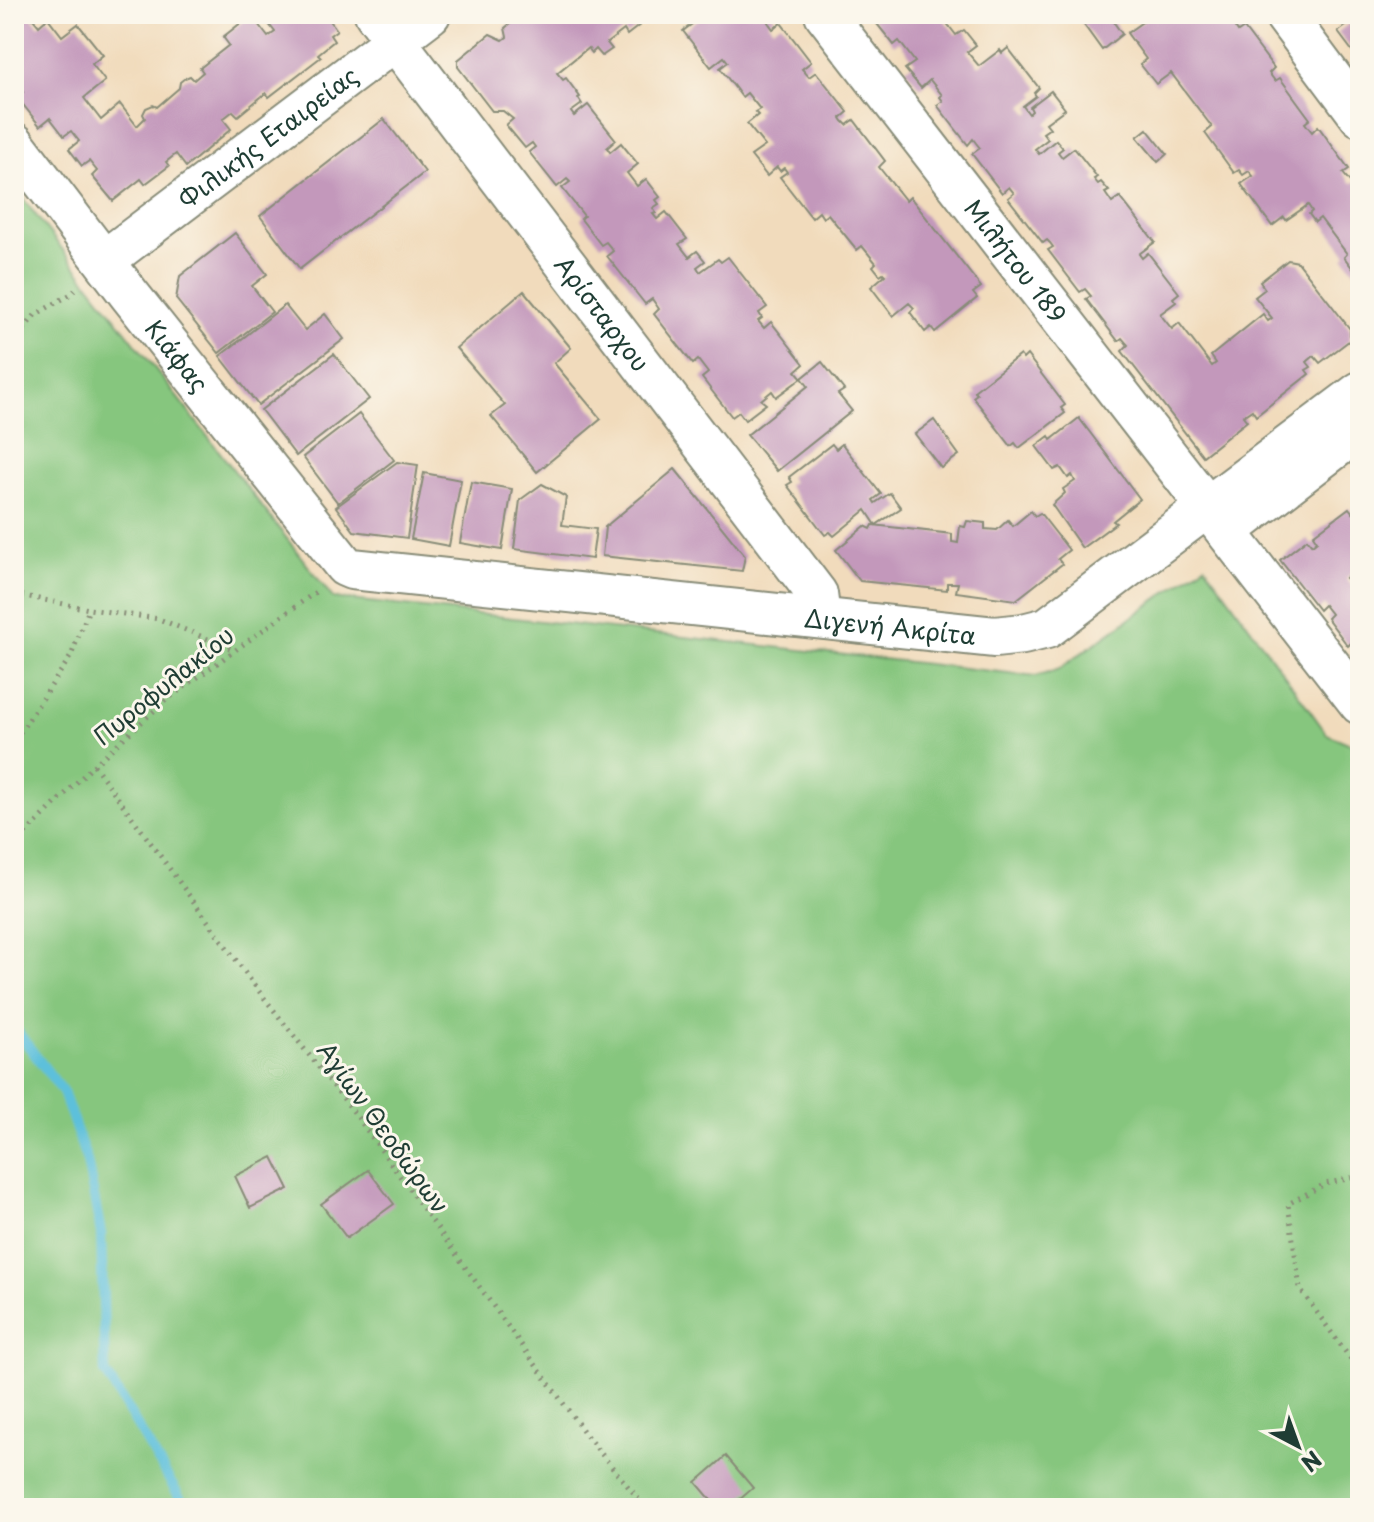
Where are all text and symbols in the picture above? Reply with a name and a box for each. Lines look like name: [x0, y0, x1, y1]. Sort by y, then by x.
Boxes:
street label: Φιλικής Εταιρείας: [170, 57, 365, 217]
street label: Μιλήτου 189: [957, 191, 1076, 330]
street label: Αρίσταρχου: [547, 248, 659, 379]
street label: Κιάφας: [137, 311, 218, 399]
street label: Διγενή Ακρίτα: [803, 599, 978, 653]
street label: Πυροφυλακίου: [85, 617, 241, 753]
street label: Αγίων Θεοδώρων: [309, 1034, 459, 1220]
north arrow: [1258, 1406, 1338, 1486]
text: N: [1295, 1444, 1330, 1480]

